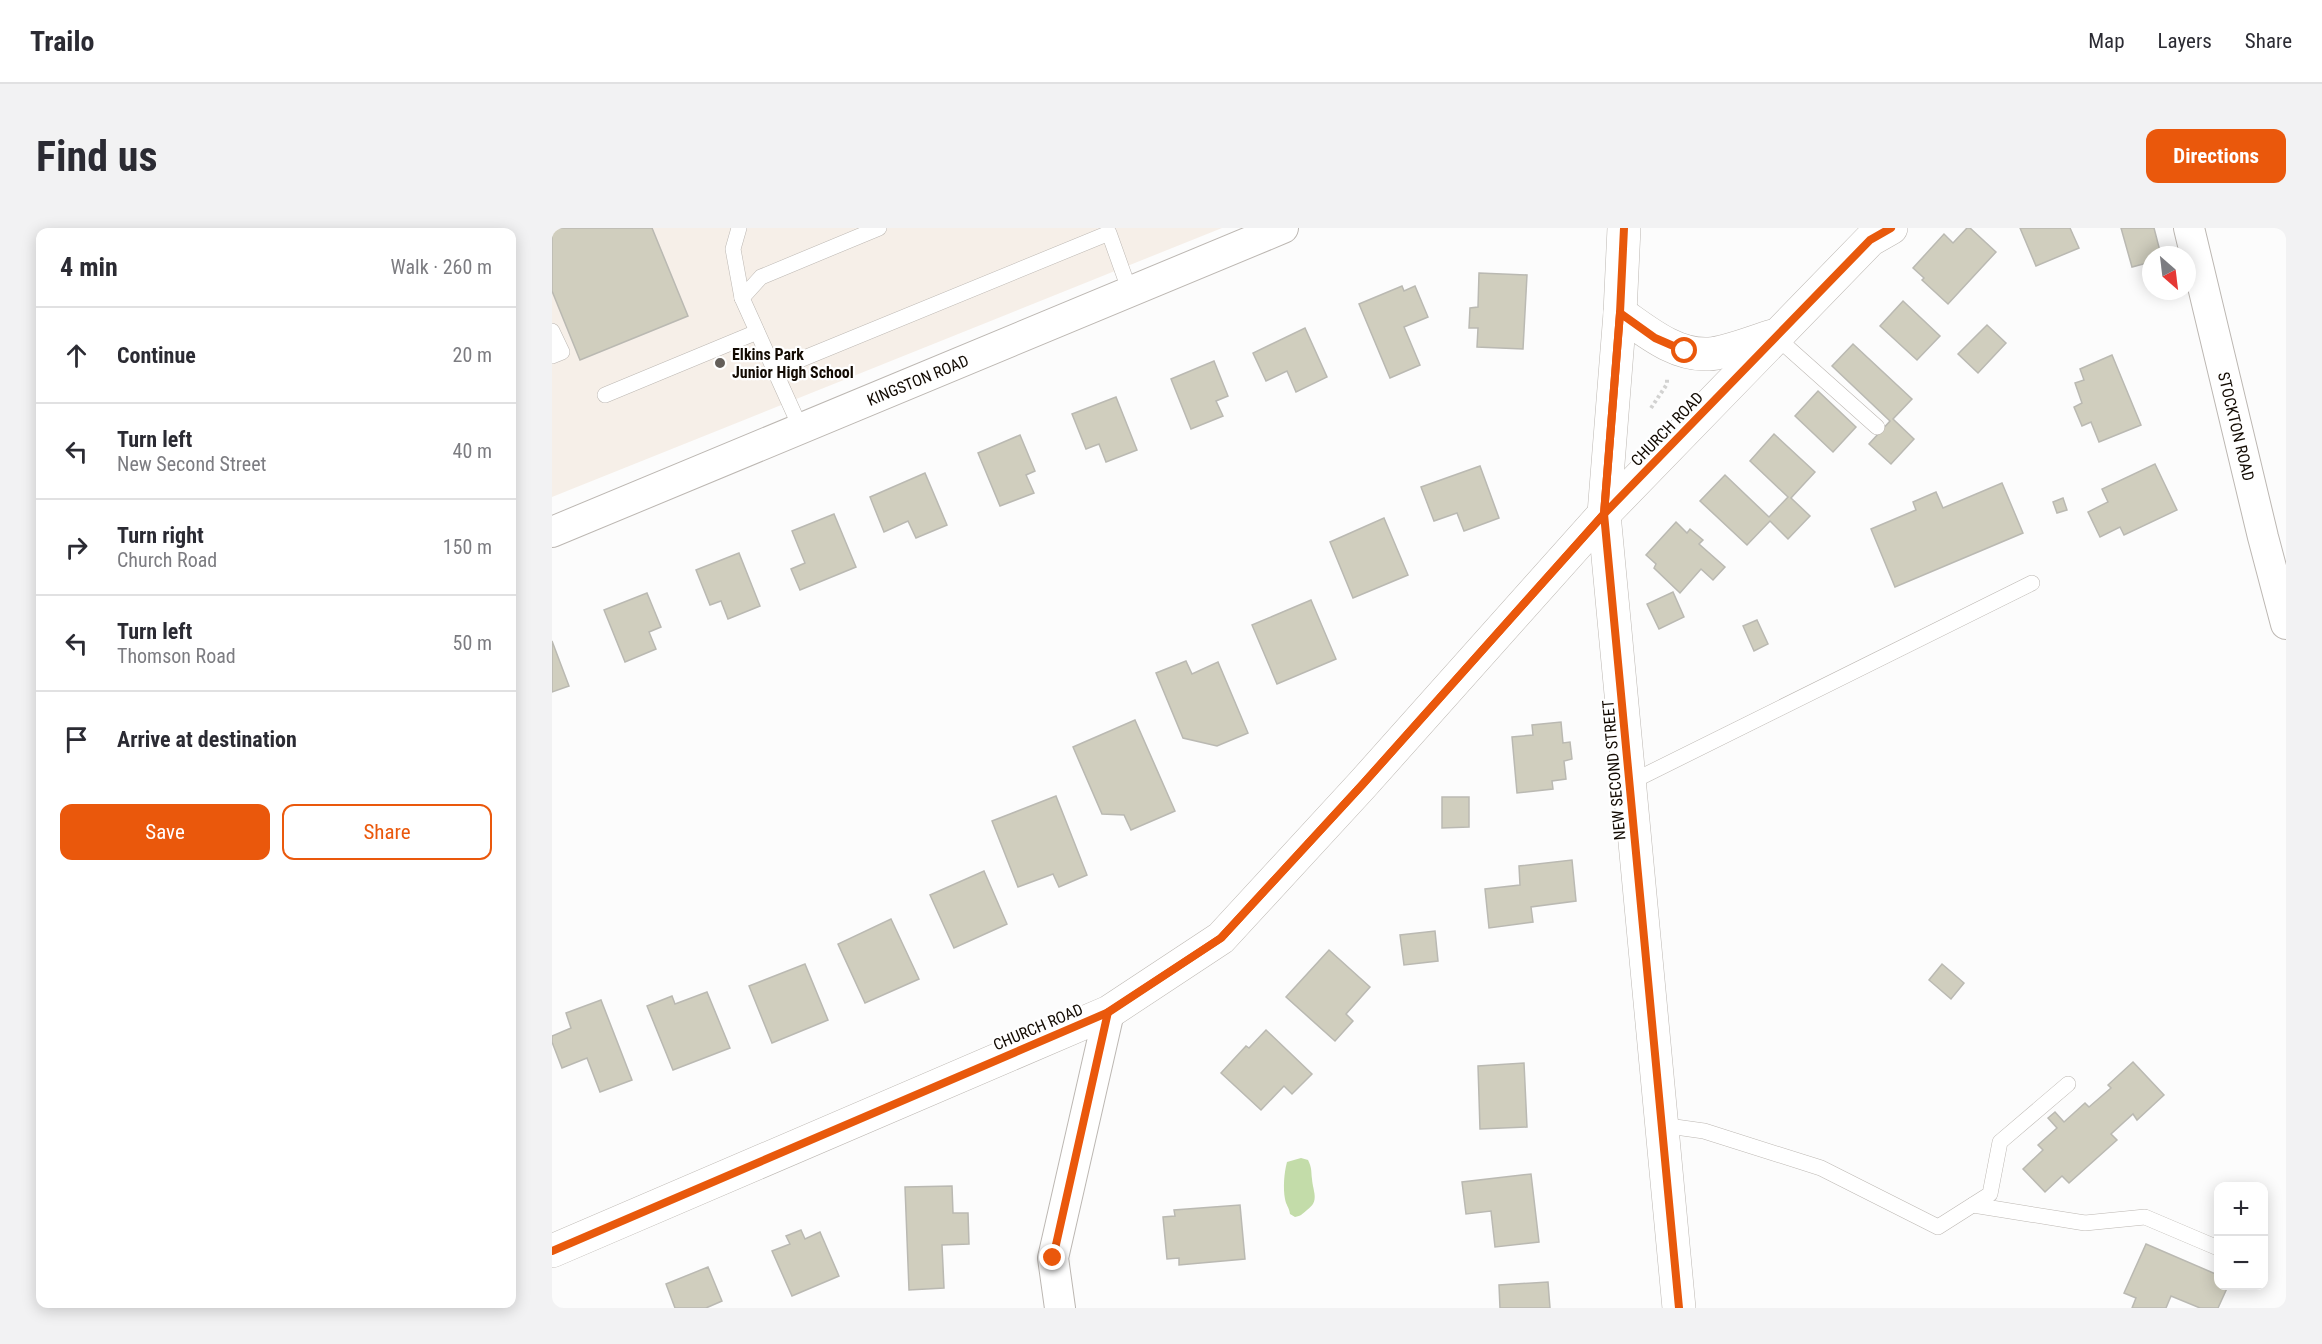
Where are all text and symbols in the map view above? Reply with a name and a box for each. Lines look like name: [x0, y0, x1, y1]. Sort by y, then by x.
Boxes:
text: Trailo: [30, 25, 94, 58]
text: Map: [2088, 29, 2125, 53]
text: Layers: [2158, 29, 2212, 53]
text: Share: [2245, 29, 2292, 53]
button: Directions: [2146, 129, 2286, 183]
text: Find us: [36, 132, 157, 181]
north arrow: [2142, 246, 2196, 300]
text: 4 min: [60, 252, 118, 282]
text: Walk · 260 m: [391, 255, 492, 279]
route start: [1671, 337, 1697, 363]
icon: ahead: [60, 339, 93, 372]
text: Continue: [117, 343, 196, 368]
text: 20 m: [453, 343, 492, 367]
place label: Elkins Park Junior High School: [732, 345, 854, 382]
street label: KINGSTON ROAD: [864, 350, 971, 409]
marker: Elkins Park Junior High School: [713, 356, 727, 370]
street label: STOCKTON ROAD: [2214, 370, 2259, 483]
street label: CHURCH ROAD: [1627, 388, 1707, 470]
text: Turn left: [117, 427, 192, 452]
icon: left: [60, 435, 93, 468]
text: 40 m: [453, 439, 492, 463]
text: New Second Street: [117, 452, 266, 476]
text: Turn right: [117, 523, 204, 548]
icon: right: [60, 531, 93, 564]
text: 150 m: [443, 535, 492, 559]
text: Church Road: [117, 548, 217, 572]
text: Turn left: [117, 619, 192, 644]
icon: left: [60, 627, 93, 660]
text: 50 m: [453, 631, 492, 655]
text: Thomson Road: [117, 644, 236, 668]
street label: NEW SECOND STREET: [1598, 699, 1630, 841]
icon: arrive: [60, 723, 93, 756]
text: Arrive at destination: [117, 727, 297, 752]
button: Save: [60, 804, 270, 860]
button: Share: [282, 804, 492, 860]
street label: CHURCH ROAD: [990, 1000, 1086, 1054]
map controls: [2214, 1182, 2268, 1290]
button: +: [2214, 1182, 2268, 1236]
button: −: [2214, 1236, 2268, 1290]
route end: [1039, 1244, 1065, 1270]

